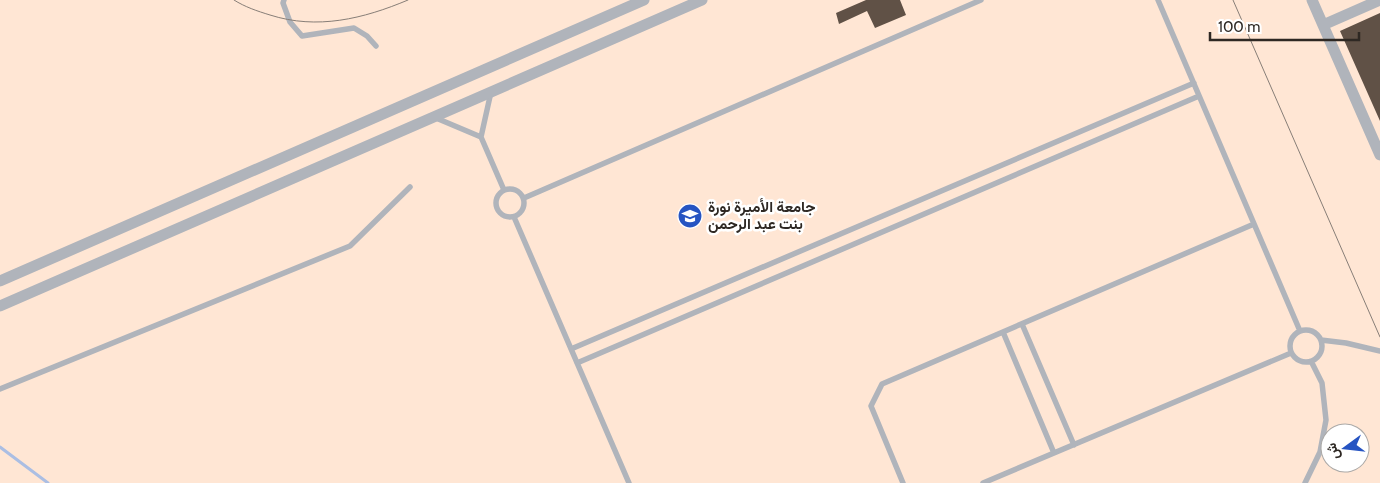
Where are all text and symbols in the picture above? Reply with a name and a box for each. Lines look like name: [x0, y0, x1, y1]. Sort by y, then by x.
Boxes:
scale bar: [1210, 10, 1359, 42]
text: 100 m: [1218, 18, 1260, 36]
place label: جامعة الأميرة نورة بنت عبد الرحمن: [708, 198, 815, 233]
school or university icon: جامعة الأميرة نورة بنت عبد الرحمن: [677, 203, 703, 229]
north arrow: [1320, 423, 1370, 473]
text: ش: [1322, 441, 1343, 462]

